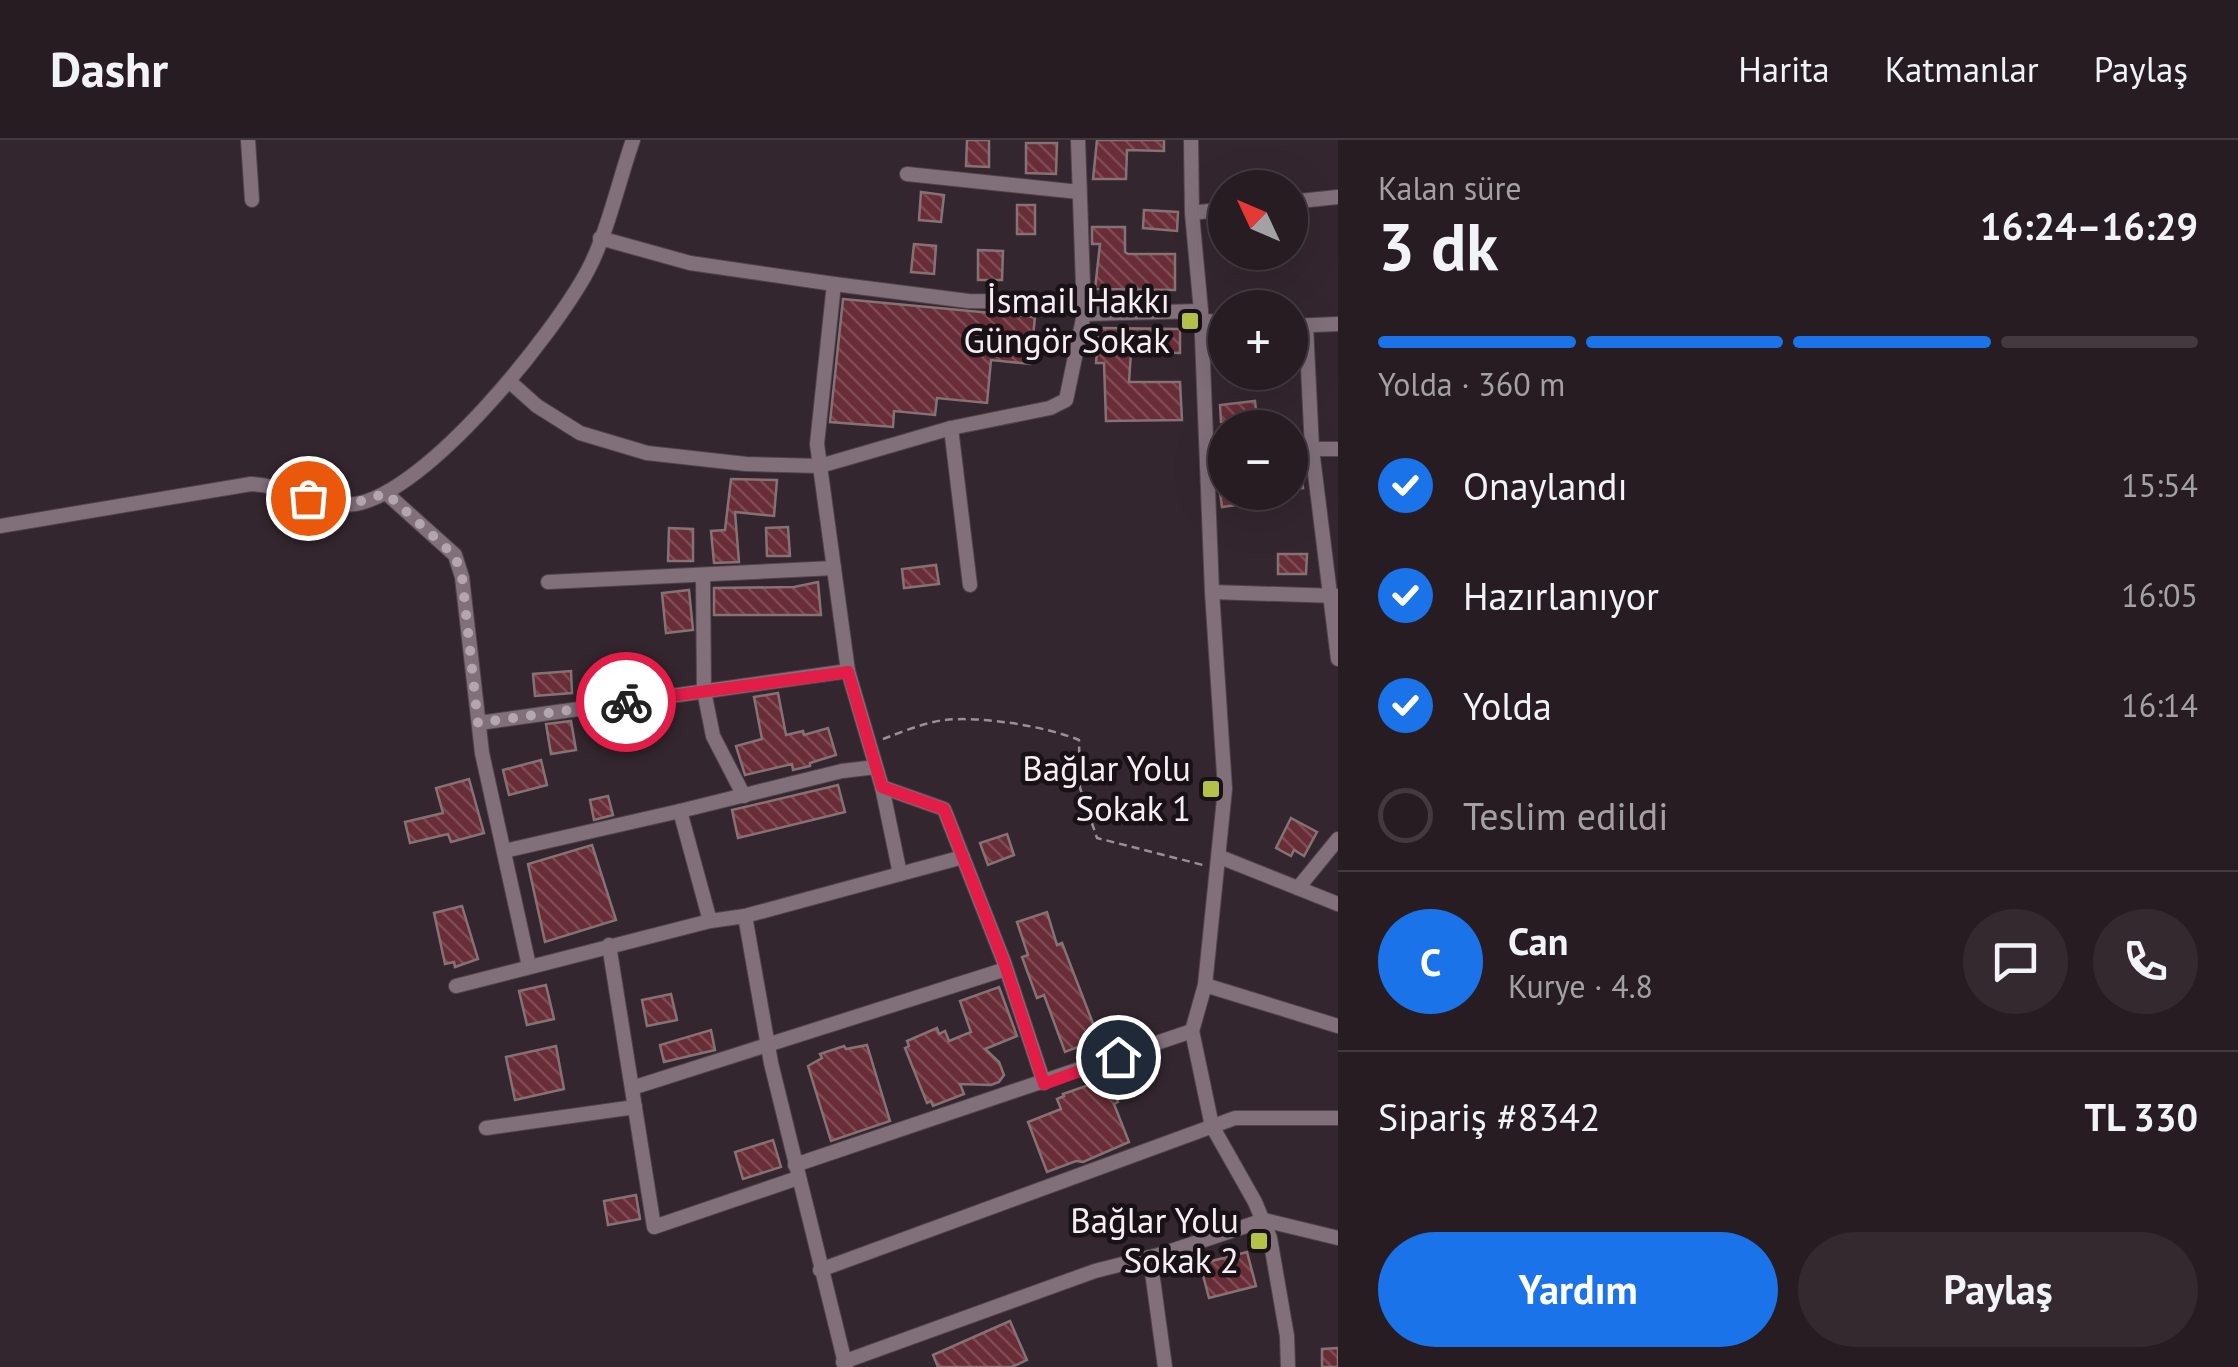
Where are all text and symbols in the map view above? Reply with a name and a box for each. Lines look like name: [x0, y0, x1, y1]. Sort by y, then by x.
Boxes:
text: Dashr: [50, 38, 168, 100]
text: Harita: [1738, 46, 1830, 92]
text: Katmanlar: [1885, 46, 2039, 92]
text: Paylaş: [2094, 46, 2188, 92]
text: Kalan süre: [1378, 167, 1522, 209]
north arrow: [1208, 170, 1308, 270]
map controls: [1208, 170, 1308, 510]
text: 16:24–16:29: [1980, 201, 2198, 250]
text: 3 dk: [1378, 204, 1498, 288]
place label: İsmail Hakkı Güngör Sokak: [964, 277, 1170, 363]
button: +: [1208, 290, 1308, 390]
marker: İsmail Hakkı Güngör Sokak: [1179, 310, 1201, 332]
text: Yolda · 360 m: [1378, 363, 1565, 405]
button: −: [1208, 410, 1308, 510]
pin: [266, 456, 351, 541]
icon: check: [1378, 458, 1433, 513]
text: Onaylandı: [1463, 461, 1628, 510]
text: 15:54: [2121, 464, 2198, 506]
icon: bag: [281, 471, 336, 526]
icon: check: [1378, 568, 1433, 623]
text: Hazırlanıyor: [1463, 571, 1659, 620]
text: 16:05: [2121, 574, 2198, 616]
courier: [576, 652, 676, 752]
icon: bike: [599, 675, 654, 730]
icon: check: [1378, 678, 1433, 733]
text: Yolda: [1463, 681, 1552, 730]
text: 16:14: [2121, 684, 2198, 726]
place label: Bağlar Yolu Sokak 1: [1022, 745, 1191, 831]
marker: Bağlar Yolu Sokak 1: [1200, 778, 1222, 800]
text: Teslim edildi: [1463, 791, 1668, 840]
button: chat: [1963, 909, 2068, 1014]
button: phone: [2093, 909, 2198, 1014]
text: Can: [1508, 916, 1568, 965]
text: C: [1420, 937, 1441, 986]
text: Kurye · 4.8: [1508, 965, 1653, 1007]
pin: [1076, 1015, 1161, 1100]
icon: home: [1091, 1030, 1146, 1085]
text: Sipariş #8342: [1378, 1092, 1601, 1141]
text: TL 330: [2085, 1092, 2198, 1141]
place label: Bağlar Yolu Sokak 2: [1070, 1197, 1239, 1283]
marker: Bağlar Yolu Sokak 2: [1248, 1230, 1270, 1252]
button: Yardım: [1378, 1232, 1778, 1347]
button: Paylaş: [1798, 1232, 2198, 1347]

